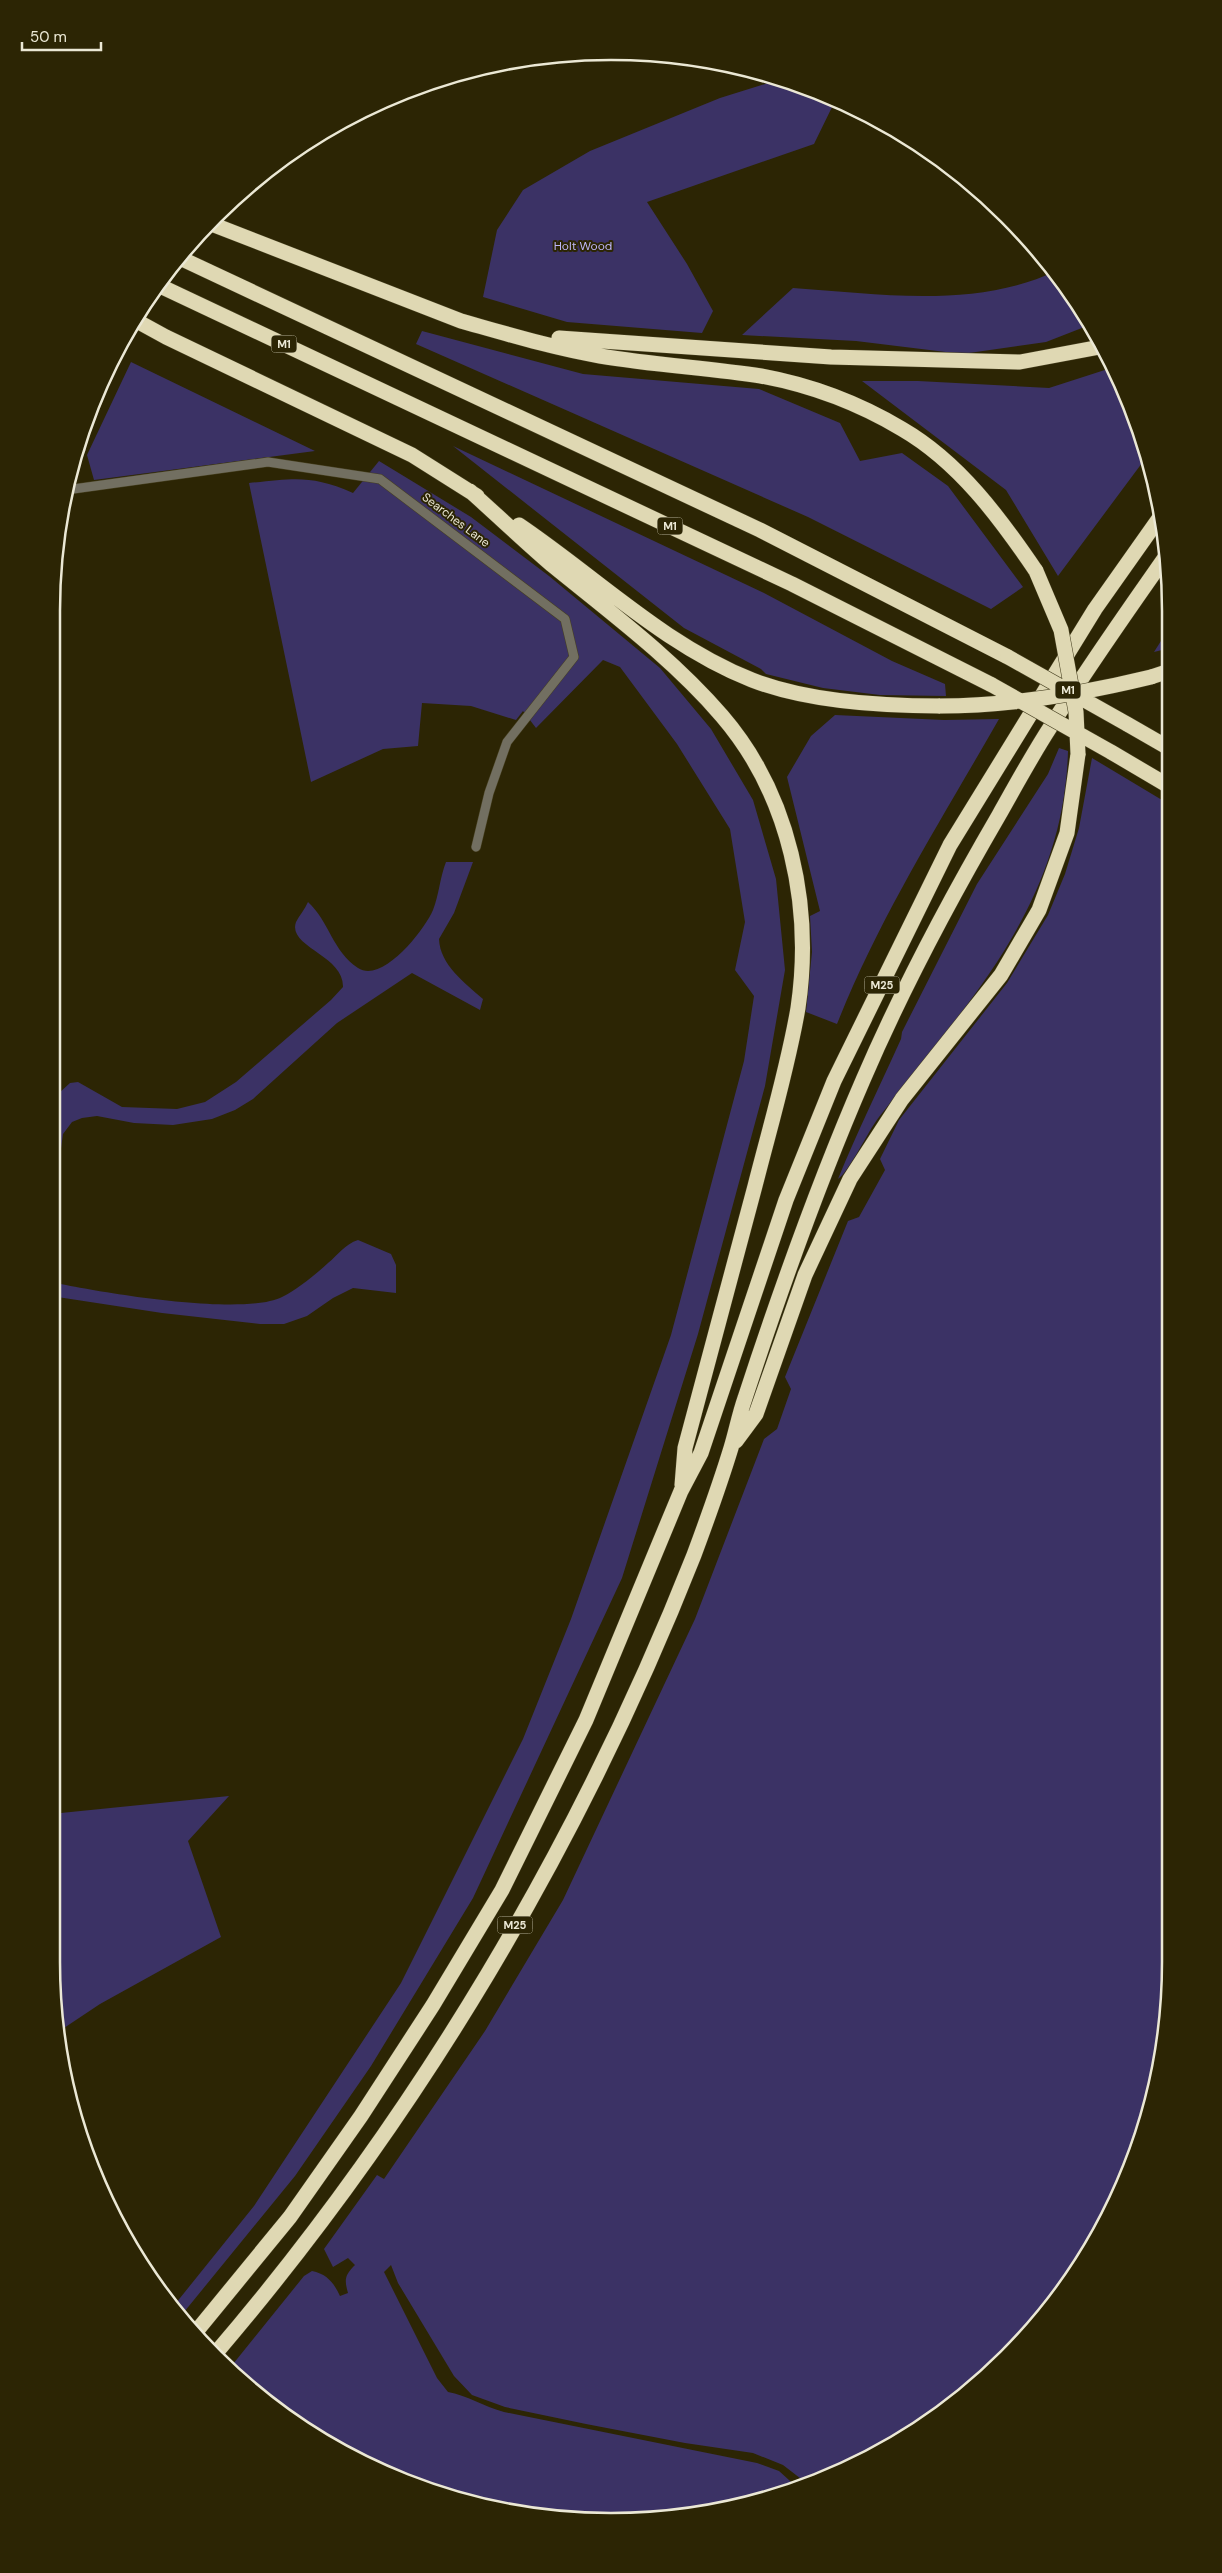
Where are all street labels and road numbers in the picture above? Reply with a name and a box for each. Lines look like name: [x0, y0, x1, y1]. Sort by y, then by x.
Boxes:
road number: M1: [272, 336, 296, 352]
street label: Searches Lane: [419, 489, 493, 551]
road number: M1: [658, 518, 682, 534]
road number: M1: [1056, 682, 1080, 698]
road number: M25: [864, 976, 900, 994]
road number: M25: [498, 1916, 532, 1934]

